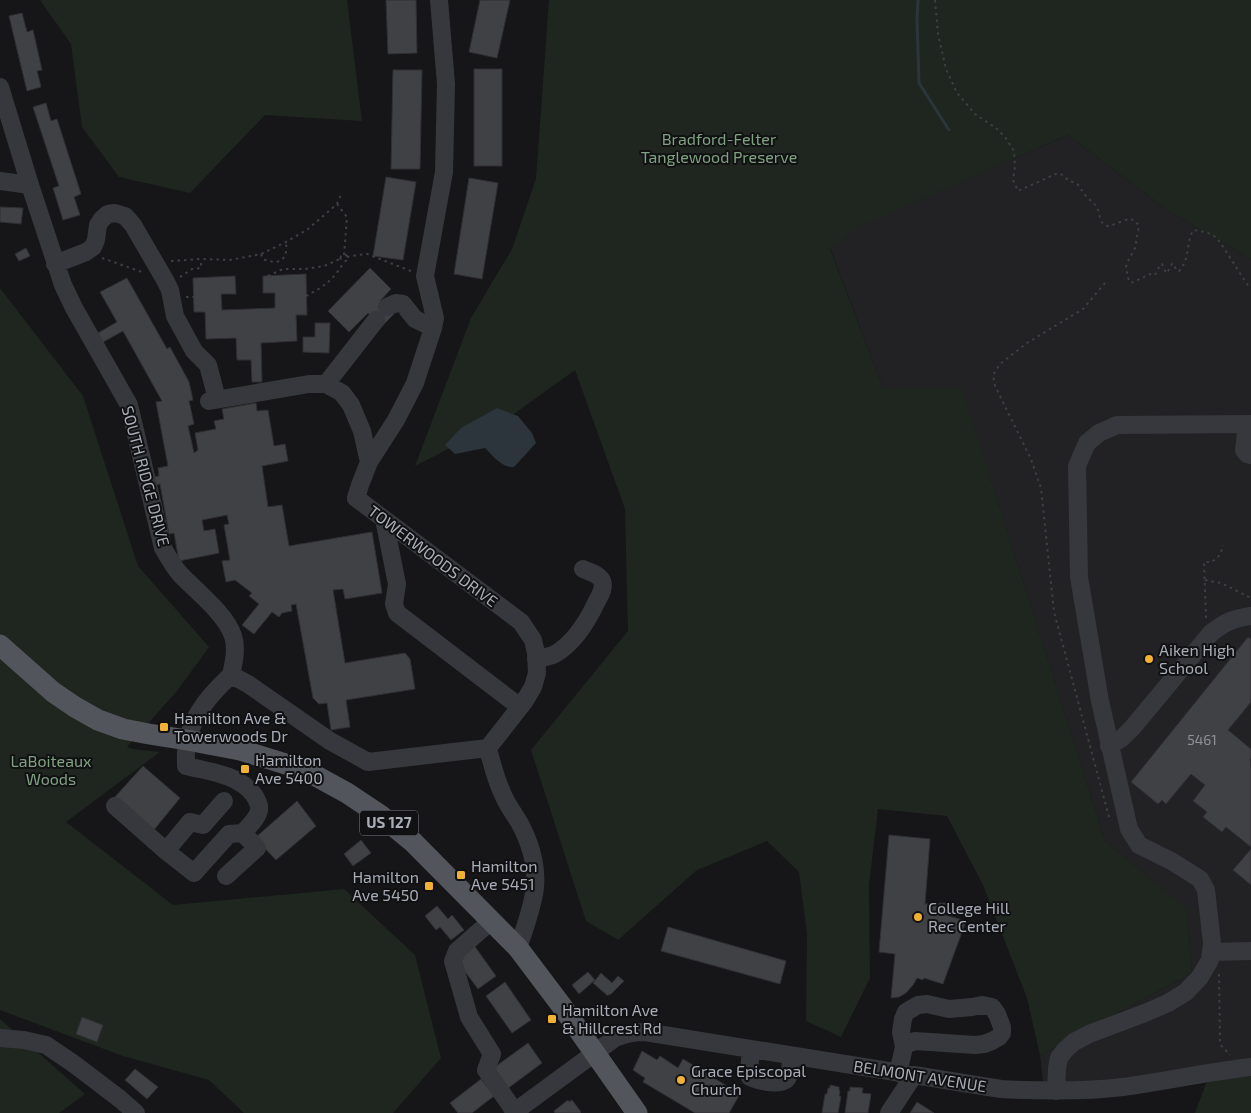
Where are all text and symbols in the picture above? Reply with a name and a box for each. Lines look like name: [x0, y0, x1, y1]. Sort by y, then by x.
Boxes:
park label: Bradford-Felter Tanglewood Preserve: [641, 129, 797, 166]
street label: SOUTH RIDGE DRIVE: [119, 404, 174, 548]
street label: TOWERWOODS DRIVE: [365, 501, 502, 610]
place label: Aiken High School: [1159, 640, 1235, 677]
marker: Aiken High School: [1143, 653, 1155, 665]
place label: Hamilton Ave & Towerwoods Dr: [174, 708, 288, 745]
marker: Hamilton Ave & Towerwoods Dr: [158, 721, 170, 733]
house number: 5461: [1187, 731, 1217, 748]
place label: Hamilton Ave 5400: [255, 750, 323, 787]
park label: LaBoiteaux Woods: [10, 751, 92, 788]
marker: Hamilton Ave 5400: [239, 763, 251, 775]
road number: US 127: [360, 810, 418, 836]
place label: Hamilton Ave 5451: [471, 856, 538, 893]
place label: Hamilton Ave 5450: [352, 867, 419, 904]
marker: Hamilton Ave 5451: [455, 869, 467, 881]
marker: Hamilton Ave 5450: [423, 880, 435, 892]
place label: College Hill Rec Center: [928, 898, 1010, 935]
marker: College Hill Rec Center: [912, 911, 924, 923]
place label: Hamilton Ave & Hillcrest Rd: [562, 1000, 662, 1037]
marker: Hamilton Ave & Hillcrest Rd: [546, 1013, 558, 1025]
street label: BELMONT AVENUE: [852, 1056, 988, 1095]
place label: Grace Episcopal Church: [691, 1061, 806, 1098]
marker: Grace Episcopal Church: [675, 1074, 687, 1086]

